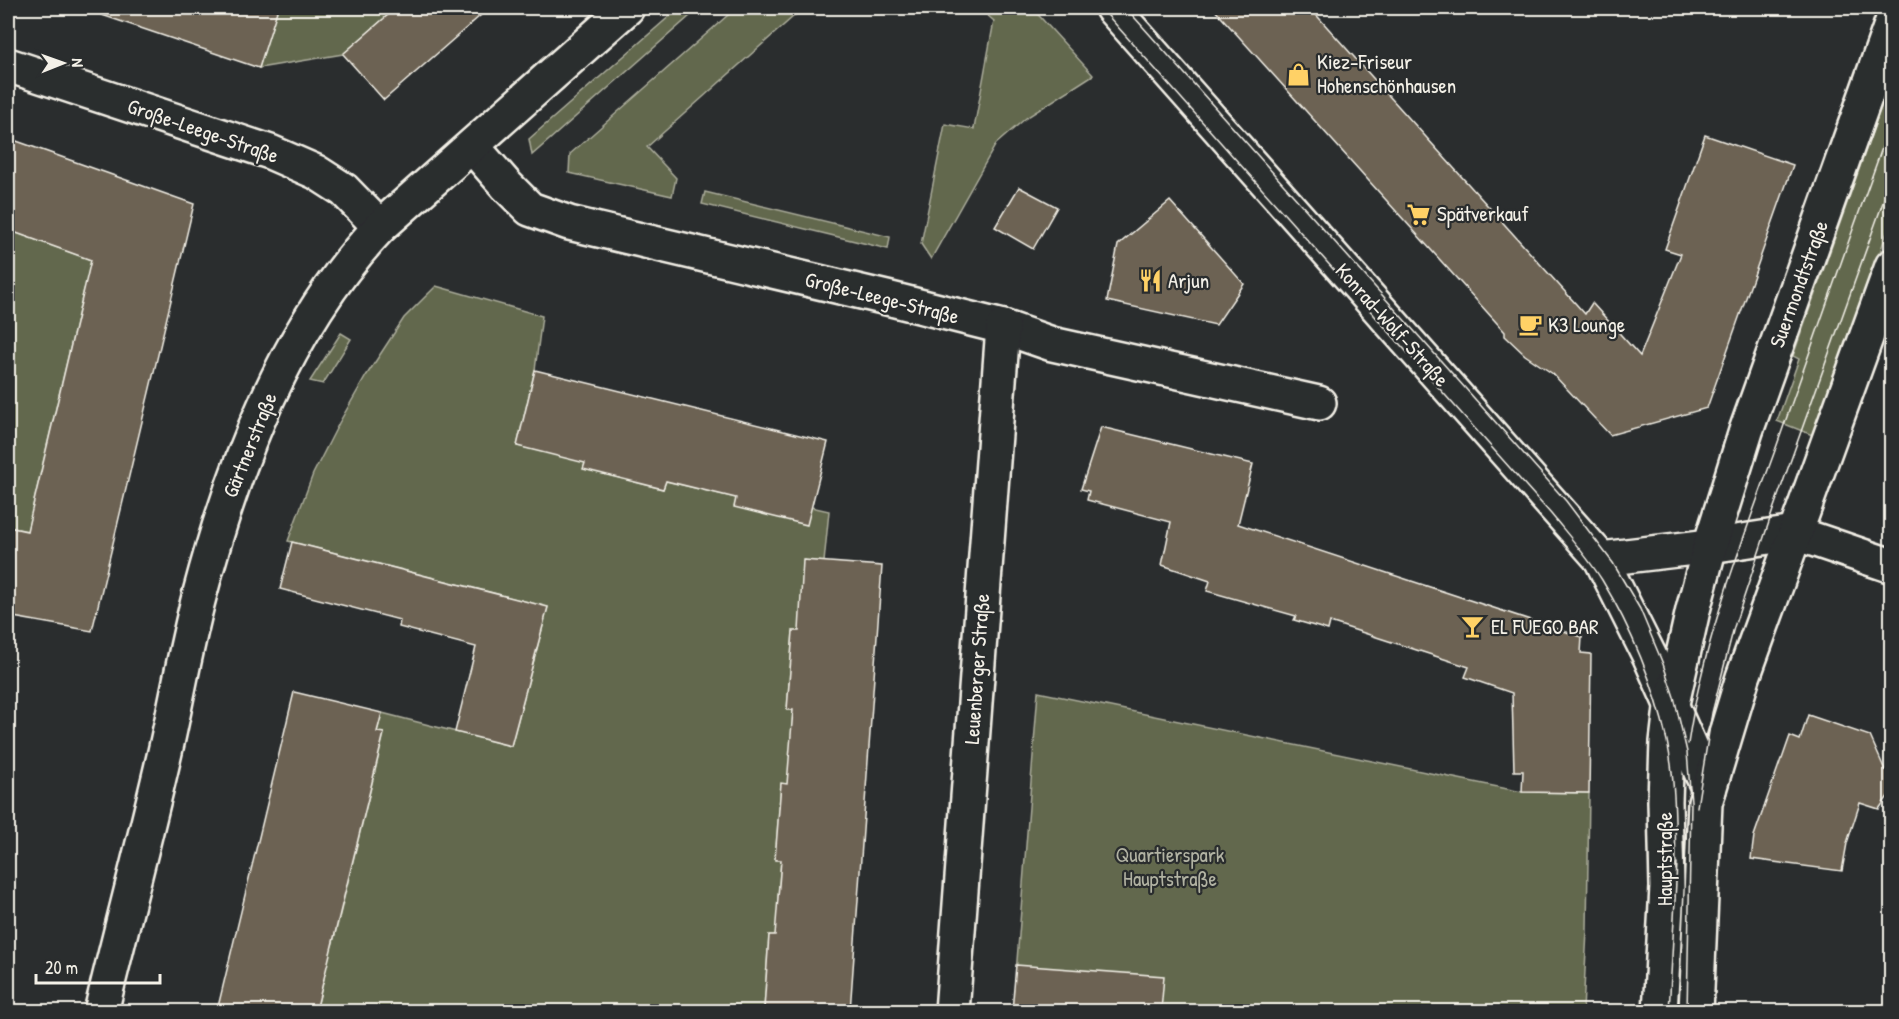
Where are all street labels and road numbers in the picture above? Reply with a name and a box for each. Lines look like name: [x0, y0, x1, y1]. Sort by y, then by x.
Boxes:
street label: Große-Leege-Straße: [124, 91, 283, 170]
street label: Suermondtstraße: [1762, 216, 1835, 351]
street label: Konrad-Wolf-Straße: [1329, 256, 1456, 393]
street label: Große-Leege-Straße: [802, 264, 962, 331]
street label: Gärtnerstraße: [215, 388, 284, 502]
street label: Leuenberger Straße: [957, 593, 996, 745]
street label: Hauptstraße: [1650, 812, 1679, 906]

